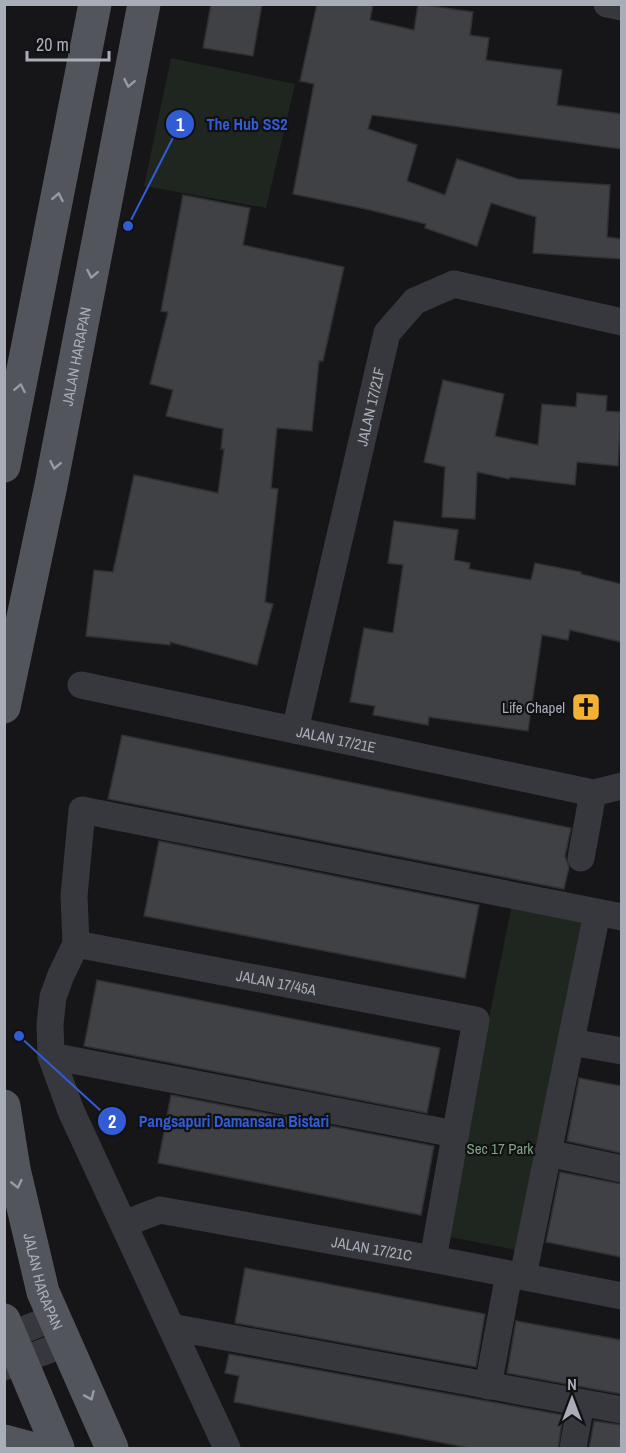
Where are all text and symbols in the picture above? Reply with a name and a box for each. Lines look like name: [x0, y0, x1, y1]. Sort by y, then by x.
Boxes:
scale bar: [27, 24, 110, 62]
text: 20 m: [36, 32, 69, 57]
one-way arrow: [123, 77, 136, 87]
callout: The Hub SS2: [165, 107, 300, 141]
text: 1: [176, 112, 185, 137]
text: The Hub SS2: [207, 113, 287, 135]
one-way arrow: [51, 192, 64, 202]
one-way arrow: [86, 269, 99, 279]
street label: JALAN HARAPAN: [56, 305, 96, 408]
street label: JALAN 17/21F: [351, 365, 389, 448]
one-way arrow: [13, 384, 26, 394]
one-way arrow: [49, 460, 62, 470]
church icon: Life Chapel: [570, 691, 602, 723]
place label: Life Chapel: [502, 697, 565, 718]
street label: JALAN 17/21E: [295, 720, 378, 757]
street label: JALAN 17/45A: [235, 964, 319, 1000]
callout: Pangsapuri Damansara Bistari: [97, 1104, 341, 1138]
text: 2: [108, 1109, 116, 1134]
text: Pangsapuri Damansara Bistari: [139, 1110, 329, 1132]
park label: Sec 17 Park: [466, 1138, 534, 1159]
one-way arrow: [10, 1179, 23, 1189]
street label: JALAN HARAPAN: [19, 1231, 69, 1333]
street label: JALAN 17/21C: [330, 1231, 414, 1266]
north arrow: [542, 1369, 602, 1429]
text: N: [567, 1373, 577, 1395]
one-way arrow: [82, 1390, 94, 1401]

